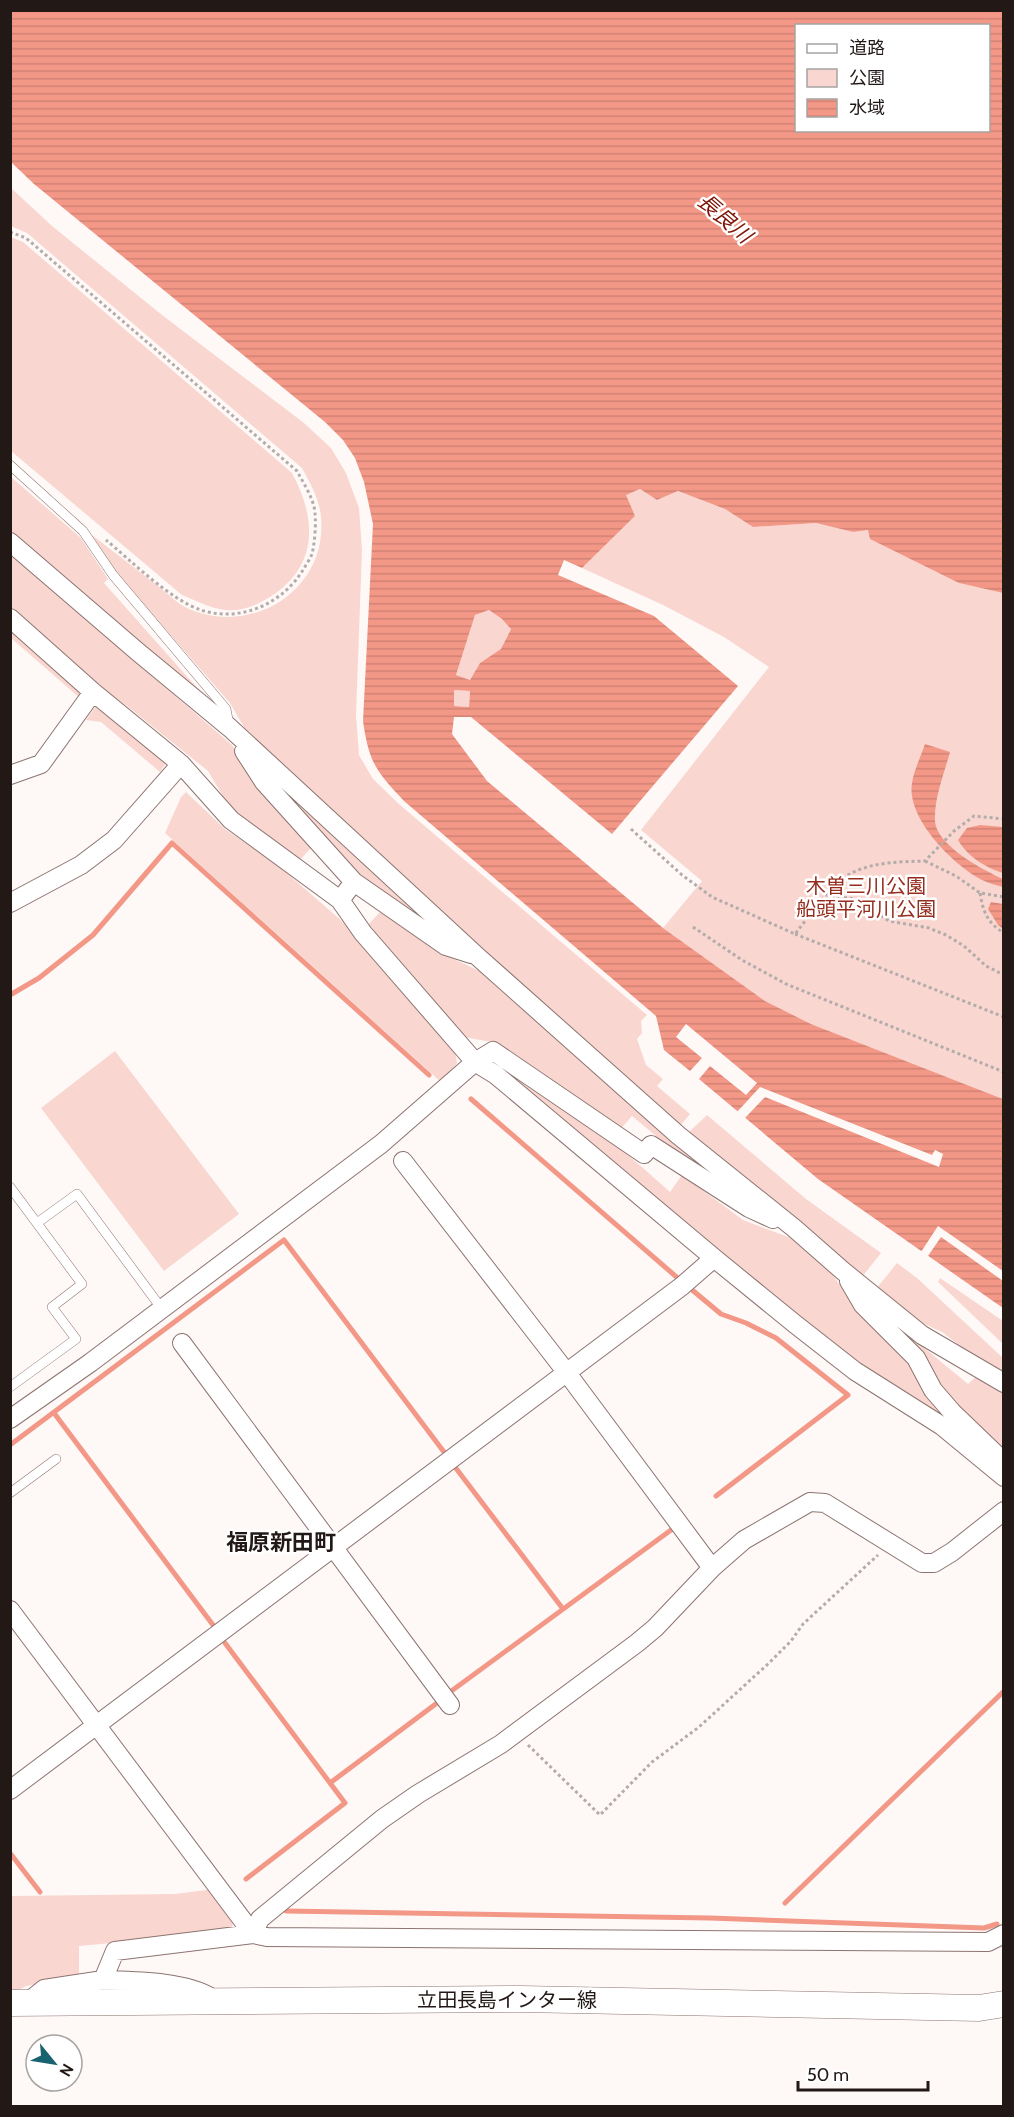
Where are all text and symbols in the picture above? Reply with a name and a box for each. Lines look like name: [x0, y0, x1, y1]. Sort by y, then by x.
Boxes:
legend: [795, 24, 990, 132]
text: 道路: [849, 37, 885, 59]
text: 公園: [849, 67, 885, 89]
text: 水域: [849, 97, 885, 119]
water label: 長良川: [693, 188, 758, 249]
park label: 木曽三川公園 船頭平河川公園: [796, 874, 936, 921]
district label: 福原新田町: [226, 1529, 336, 1556]
street label: 立田長島インター線: [417, 1988, 597, 2012]
north arrow: [24, 2033, 84, 2093]
scale bar: [798, 2054, 928, 2092]
text: N: [56, 2061, 78, 2080]
text: 50 m: [807, 2064, 849, 2086]

